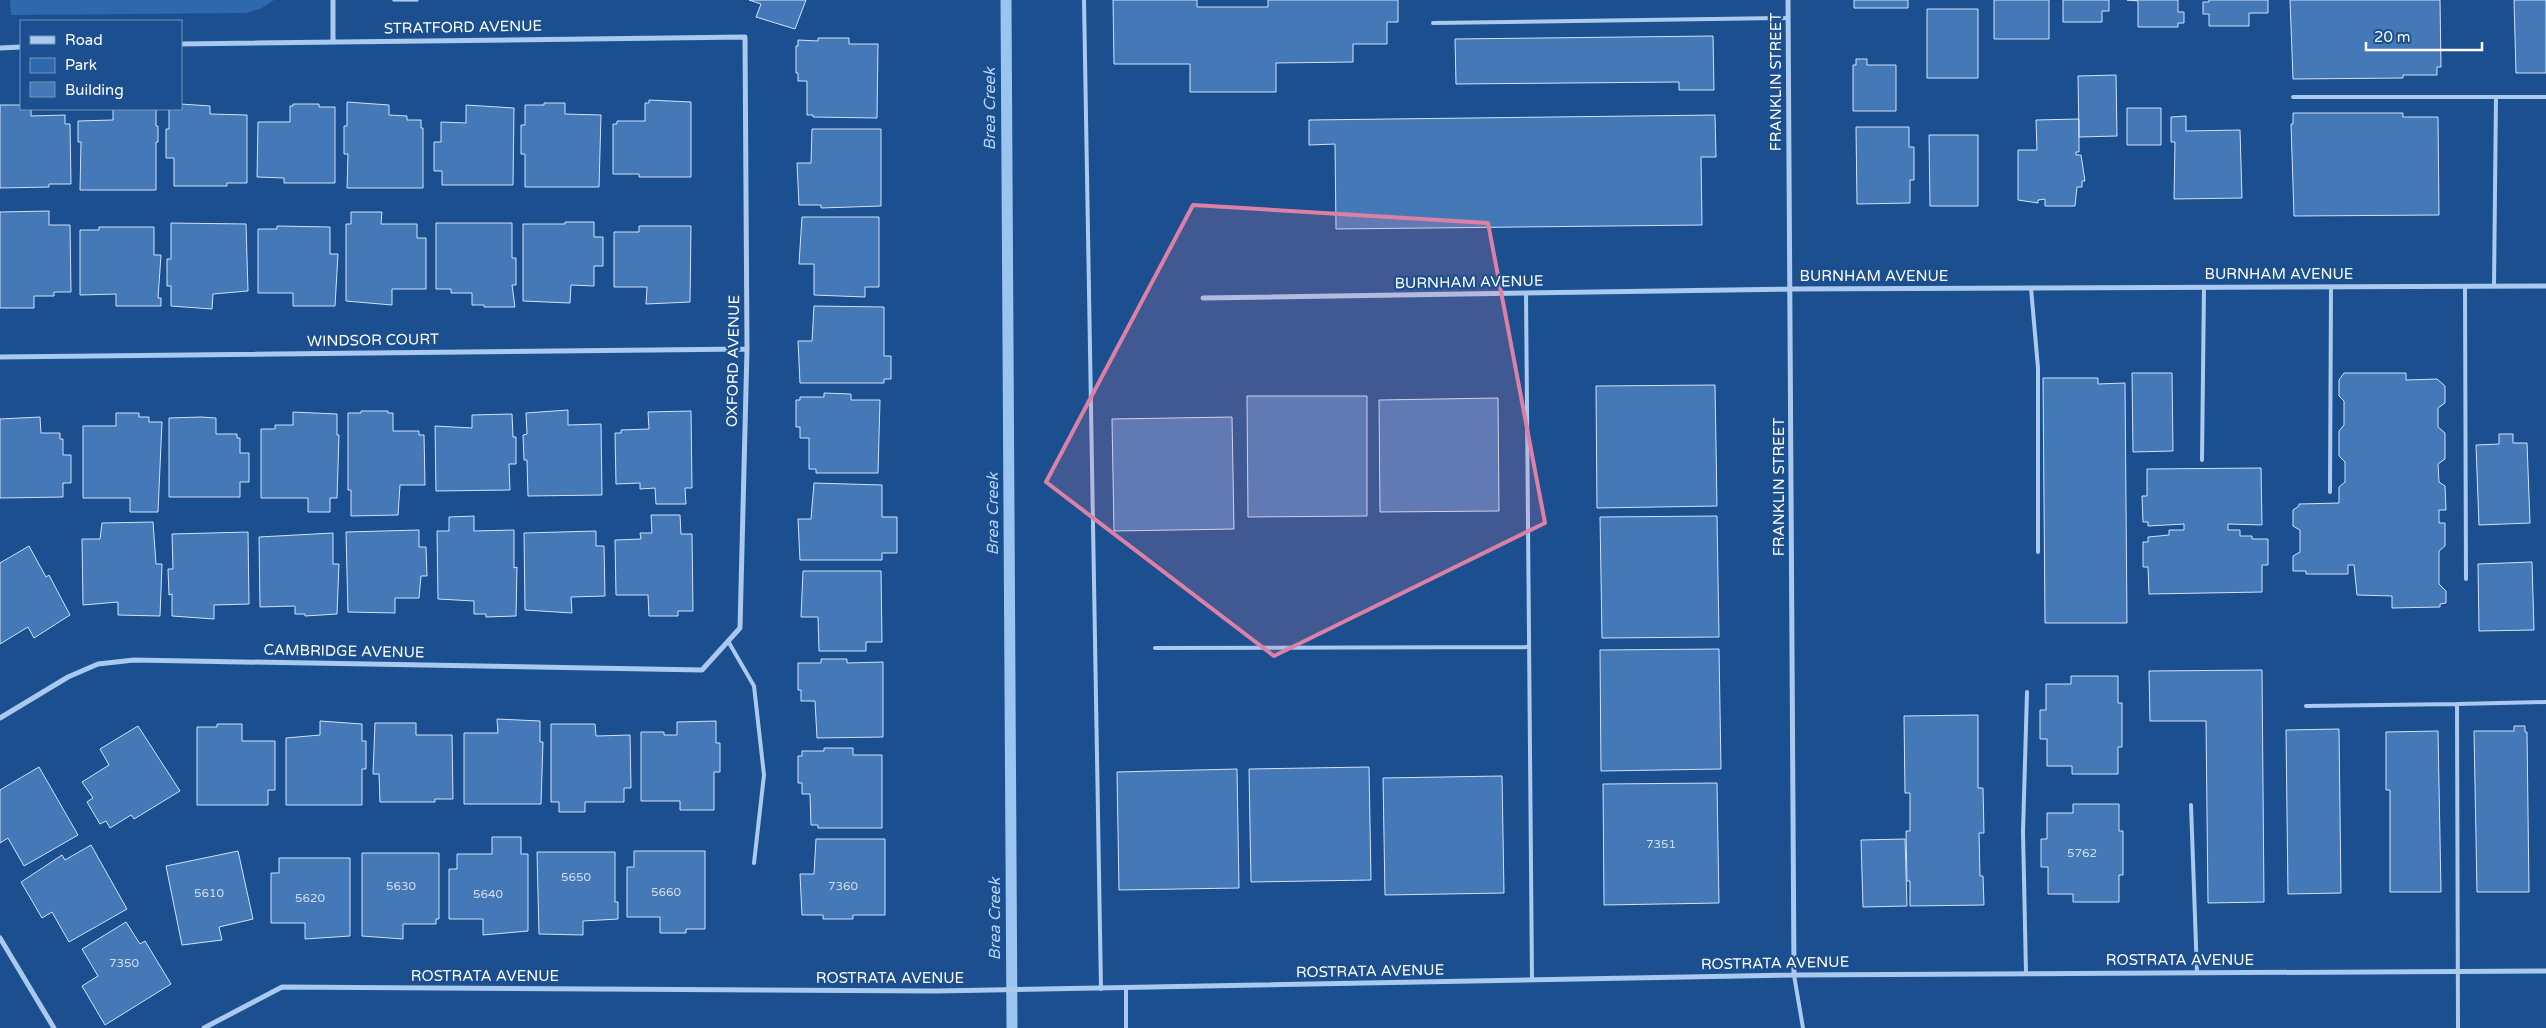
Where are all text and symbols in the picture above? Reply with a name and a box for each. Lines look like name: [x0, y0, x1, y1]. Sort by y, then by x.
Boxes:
street label: FRANKLIN STREET: [1767, 13, 1785, 151]
street label: STRATFORD AVENUE: [384, 17, 542, 37]
legend: [20, 20, 182, 110]
scale bar: [2366, 20, 2482, 52]
text: 20 m: [2374, 28, 2411, 46]
text: Road: [65, 31, 103, 49]
text: Park: [65, 56, 97, 74]
water label: Brea Creek: [980, 66, 1000, 150]
text: Building: [65, 81, 124, 99]
street label: BURNHAM AVENUE: [2205, 265, 2353, 283]
street label: BURNHAM AVENUE: [1800, 267, 1948, 285]
street label: BURNHAM AVENUE: [1394, 272, 1544, 292]
street label: OXFORD AVENUE: [723, 295, 743, 427]
street label: WINDSOR COURT: [307, 330, 439, 350]
street label: FRANKLIN STREET: [1770, 418, 1788, 556]
water label: Brea Creek: [983, 471, 1003, 555]
street label: CAMBRIDGE AVENUE: [263, 641, 425, 661]
house number: 7351: [1646, 837, 1676, 851]
house number: 5762: [2067, 846, 2097, 860]
house number: 5650: [561, 870, 592, 884]
water label: Brea Creek: [985, 876, 1005, 960]
house number: 5630: [386, 879, 417, 893]
house number: 7360: [828, 879, 859, 893]
house number: 5660: [651, 885, 682, 899]
house number: 5610: [194, 886, 225, 900]
house number: 5640: [473, 887, 504, 901]
house number: 5620: [295, 891, 326, 905]
street label: ROSTRATA AVENUE: [2106, 951, 2254, 969]
street label: ROSTRATA AVENUE: [1701, 953, 1849, 973]
house number: 7350: [109, 956, 140, 970]
street label: ROSTRATA AVENUE: [1296, 961, 1444, 981]
street label: ROSTRATA AVENUE: [411, 967, 559, 985]
street label: ROSTRATA AVENUE: [816, 969, 964, 987]

